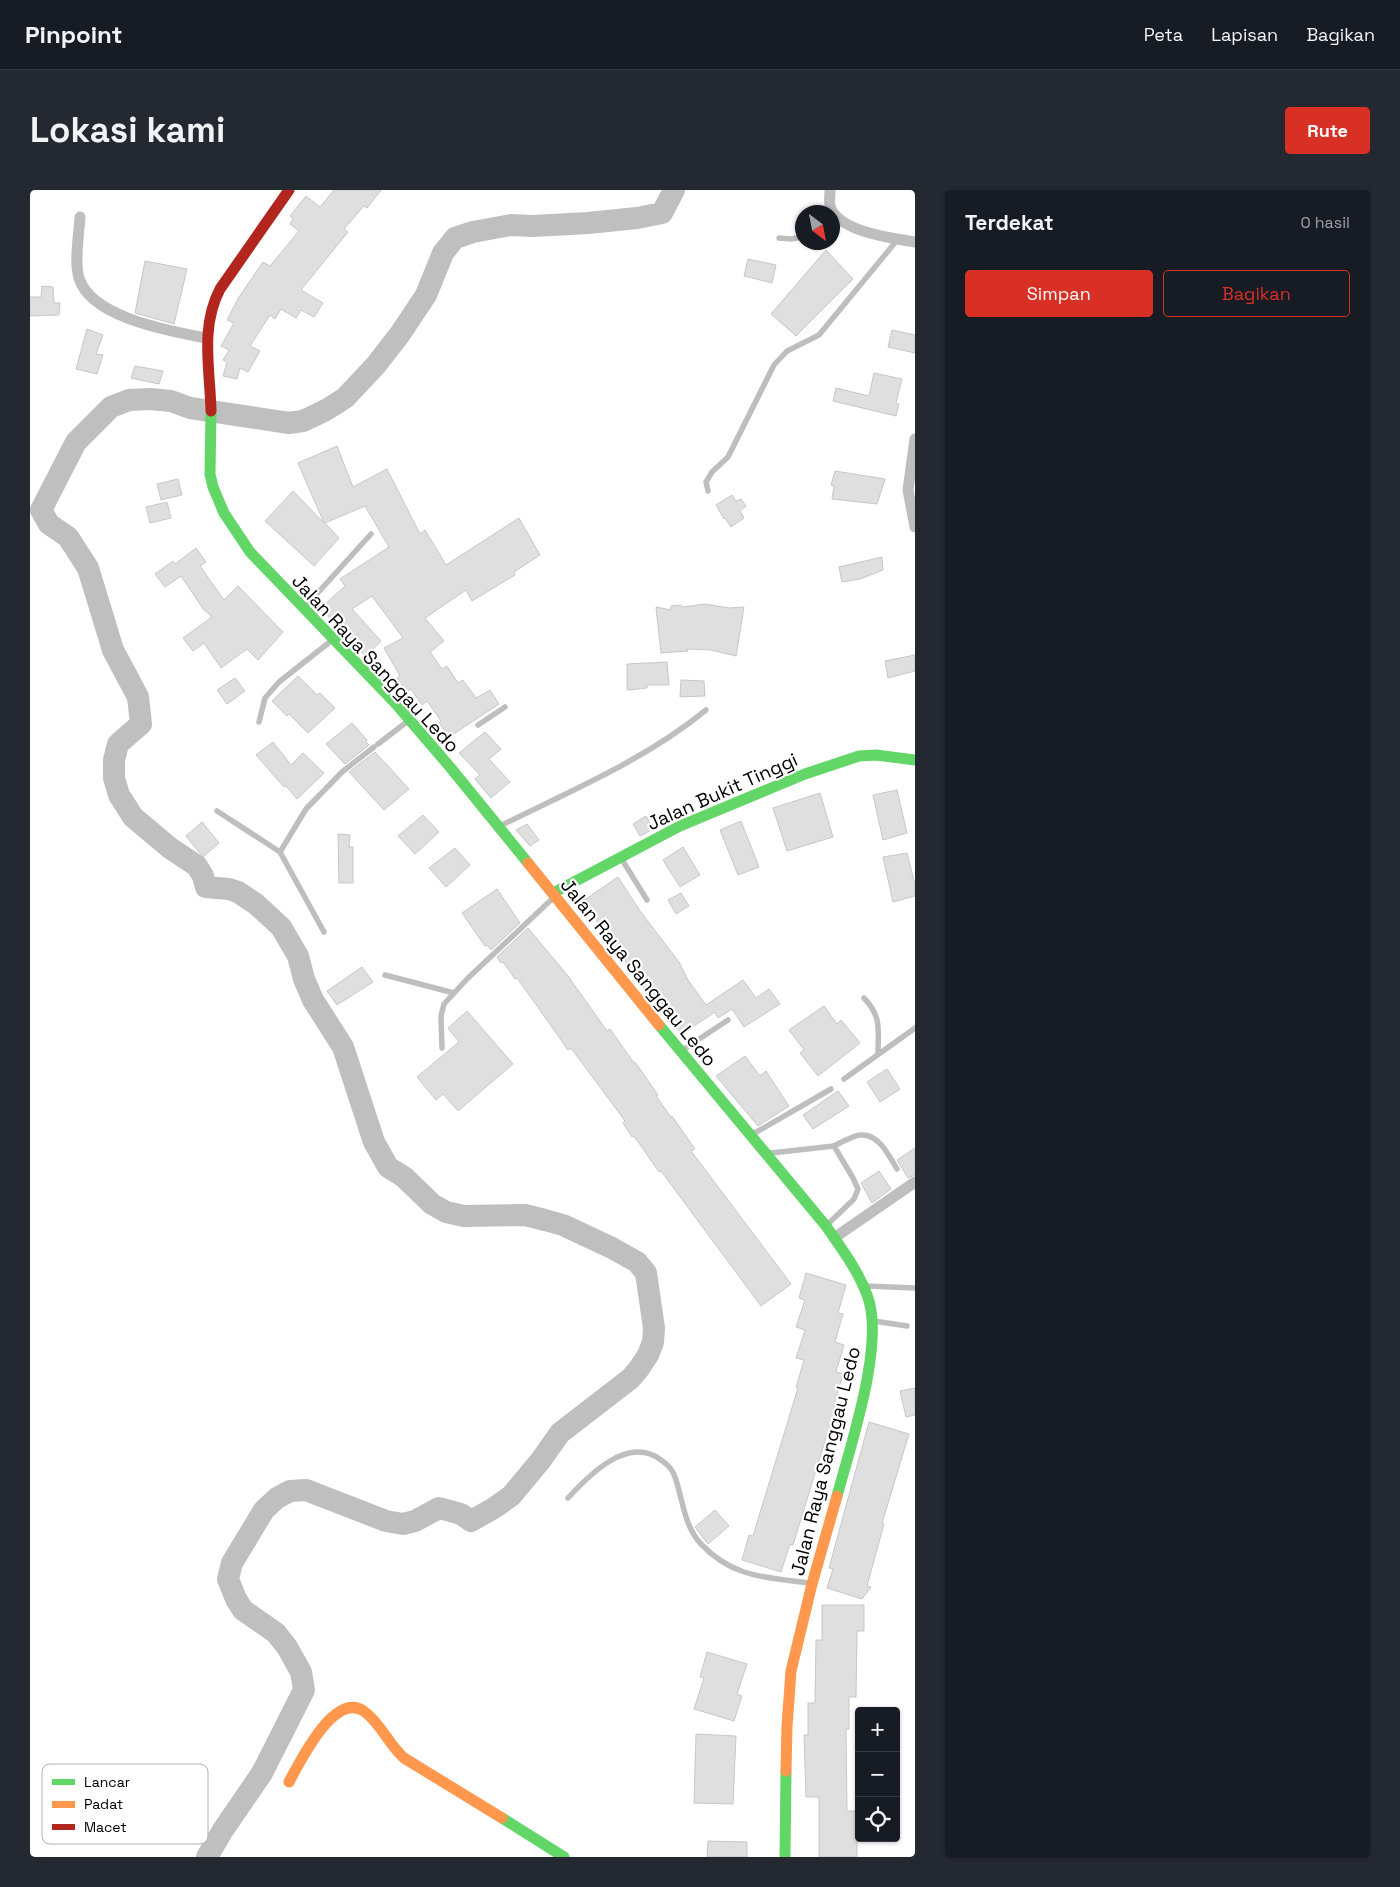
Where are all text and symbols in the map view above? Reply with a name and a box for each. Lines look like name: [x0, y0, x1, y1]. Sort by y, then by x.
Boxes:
text: Pinpoint: [25, 19, 122, 50]
text: Peta: [1144, 23, 1183, 46]
text: Lapisan: [1211, 23, 1278, 46]
text: Bagikan: [1306, 23, 1375, 46]
button: Rute: [1285, 107, 1370, 154]
text: Lokasi kami: [30, 108, 225, 152]
north arrow: [795, 205, 840, 250]
text: Terdekat: [965, 209, 1054, 236]
text: 0 hasil: [1300, 212, 1350, 233]
button: Simpan: [965, 270, 1153, 317]
button: Bagikan: [1163, 270, 1350, 317]
street label: Jalan Raya Sanggau Ledo: [286, 569, 465, 758]
street label: Jalan Bukit Tinggi: [643, 747, 801, 836]
street label: Jalan Raya Sanggau Ledo: [555, 873, 722, 1072]
street label: Jalan Raya Sanggau Ledo: [785, 1344, 866, 1578]
map controls: [855, 1707, 900, 1842]
button: +: [855, 1707, 900, 1752]
button: −: [855, 1752, 900, 1797]
legend: [42, 1764, 208, 1844]
text: Lancar: [84, 1773, 130, 1791]
text: Padat: [84, 1795, 123, 1813]
button: locate: [855, 1797, 900, 1842]
text: Macet: [84, 1818, 127, 1836]

